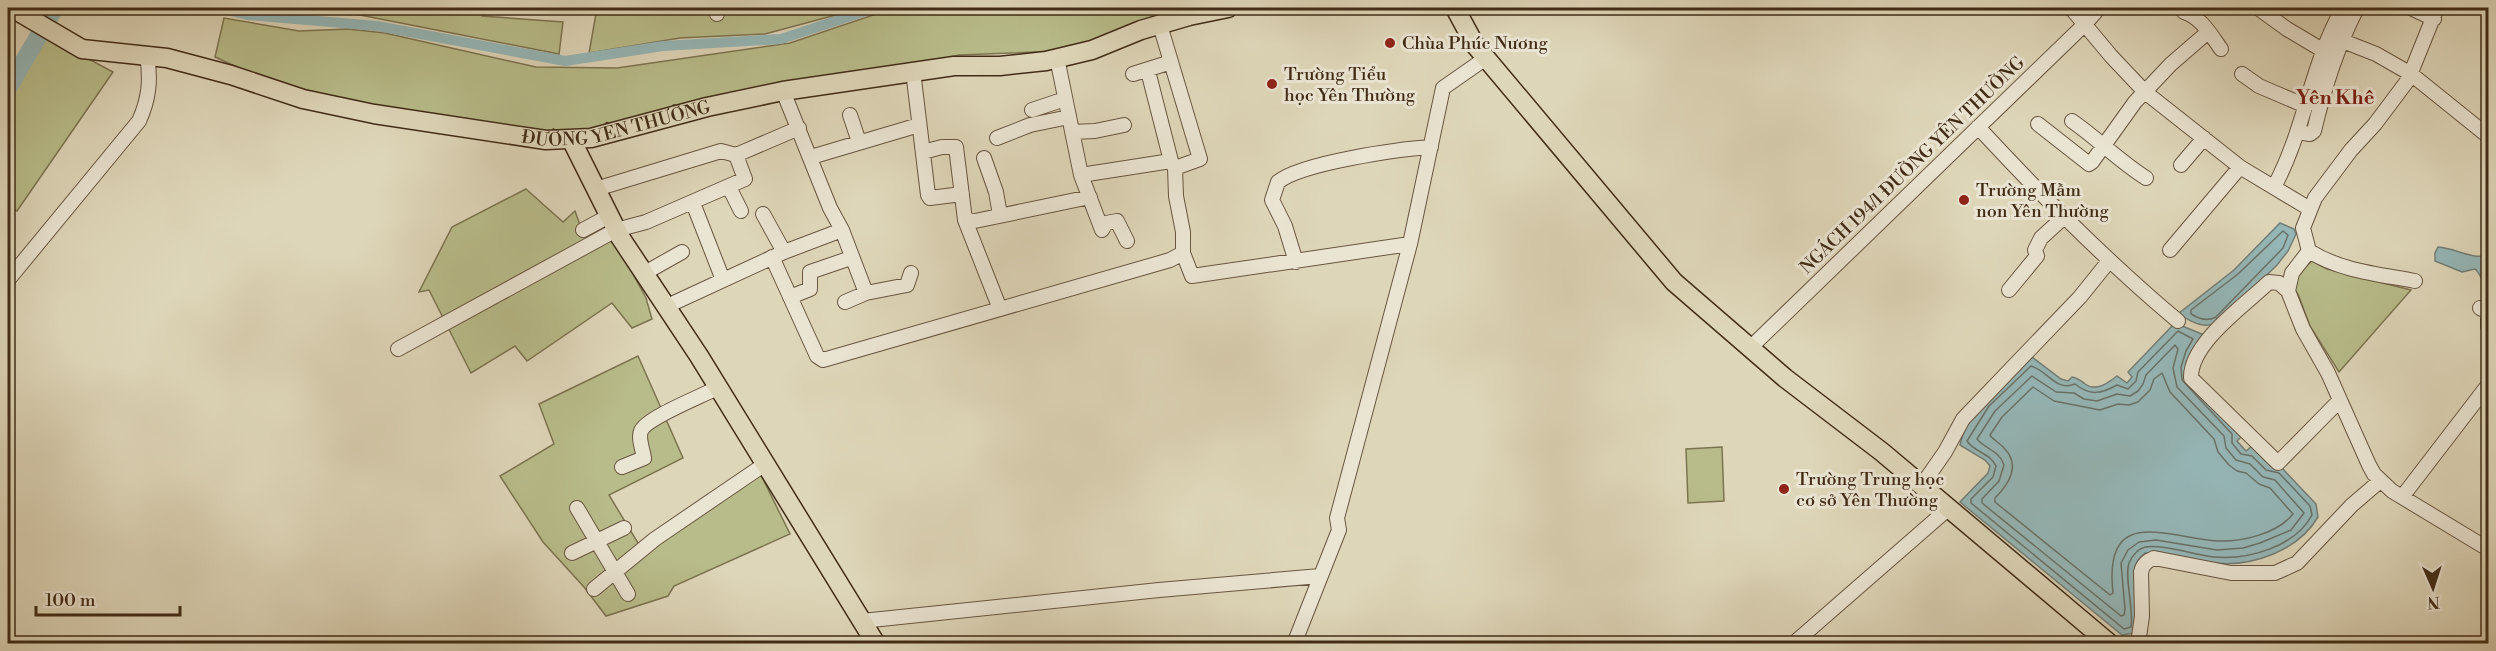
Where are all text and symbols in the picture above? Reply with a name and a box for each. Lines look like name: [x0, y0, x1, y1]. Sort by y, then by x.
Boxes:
place label: Chùa Phúc Nương: [1402, 32, 1549, 55]
marker: Chùa Phúc Nương: [1383, 36, 1397, 50]
street label: NGÁCH 194/1 ĐƯỜNG YÊN THƯỜNG: [1795, 51, 2030, 279]
place label: Trường Tiểu học Yên Thường: [1284, 63, 1416, 107]
marker: Trường Tiểu học Yên Thường: [1265, 77, 1279, 91]
district label: Yên Khê: [2296, 86, 2375, 111]
street label: ĐƯỜNG YÊN THƯỜNG: [520, 95, 714, 152]
place label: Trường Mầm non Yên Thường: [1976, 179, 2109, 223]
marker: Trường Mầm non Yên Thường: [1957, 193, 1971, 207]
place label: Trường Trung học cơ sở Yên Thường: [1796, 468, 1944, 512]
marker: Trường Trung học cơ sở Yên Thường: [1777, 482, 1791, 496]
north arrow: [2403, 558, 2463, 618]
scale bar: [36, 579, 180, 617]
text: 100 m: [45, 589, 96, 612]
text: N: [2427, 592, 2441, 612]

